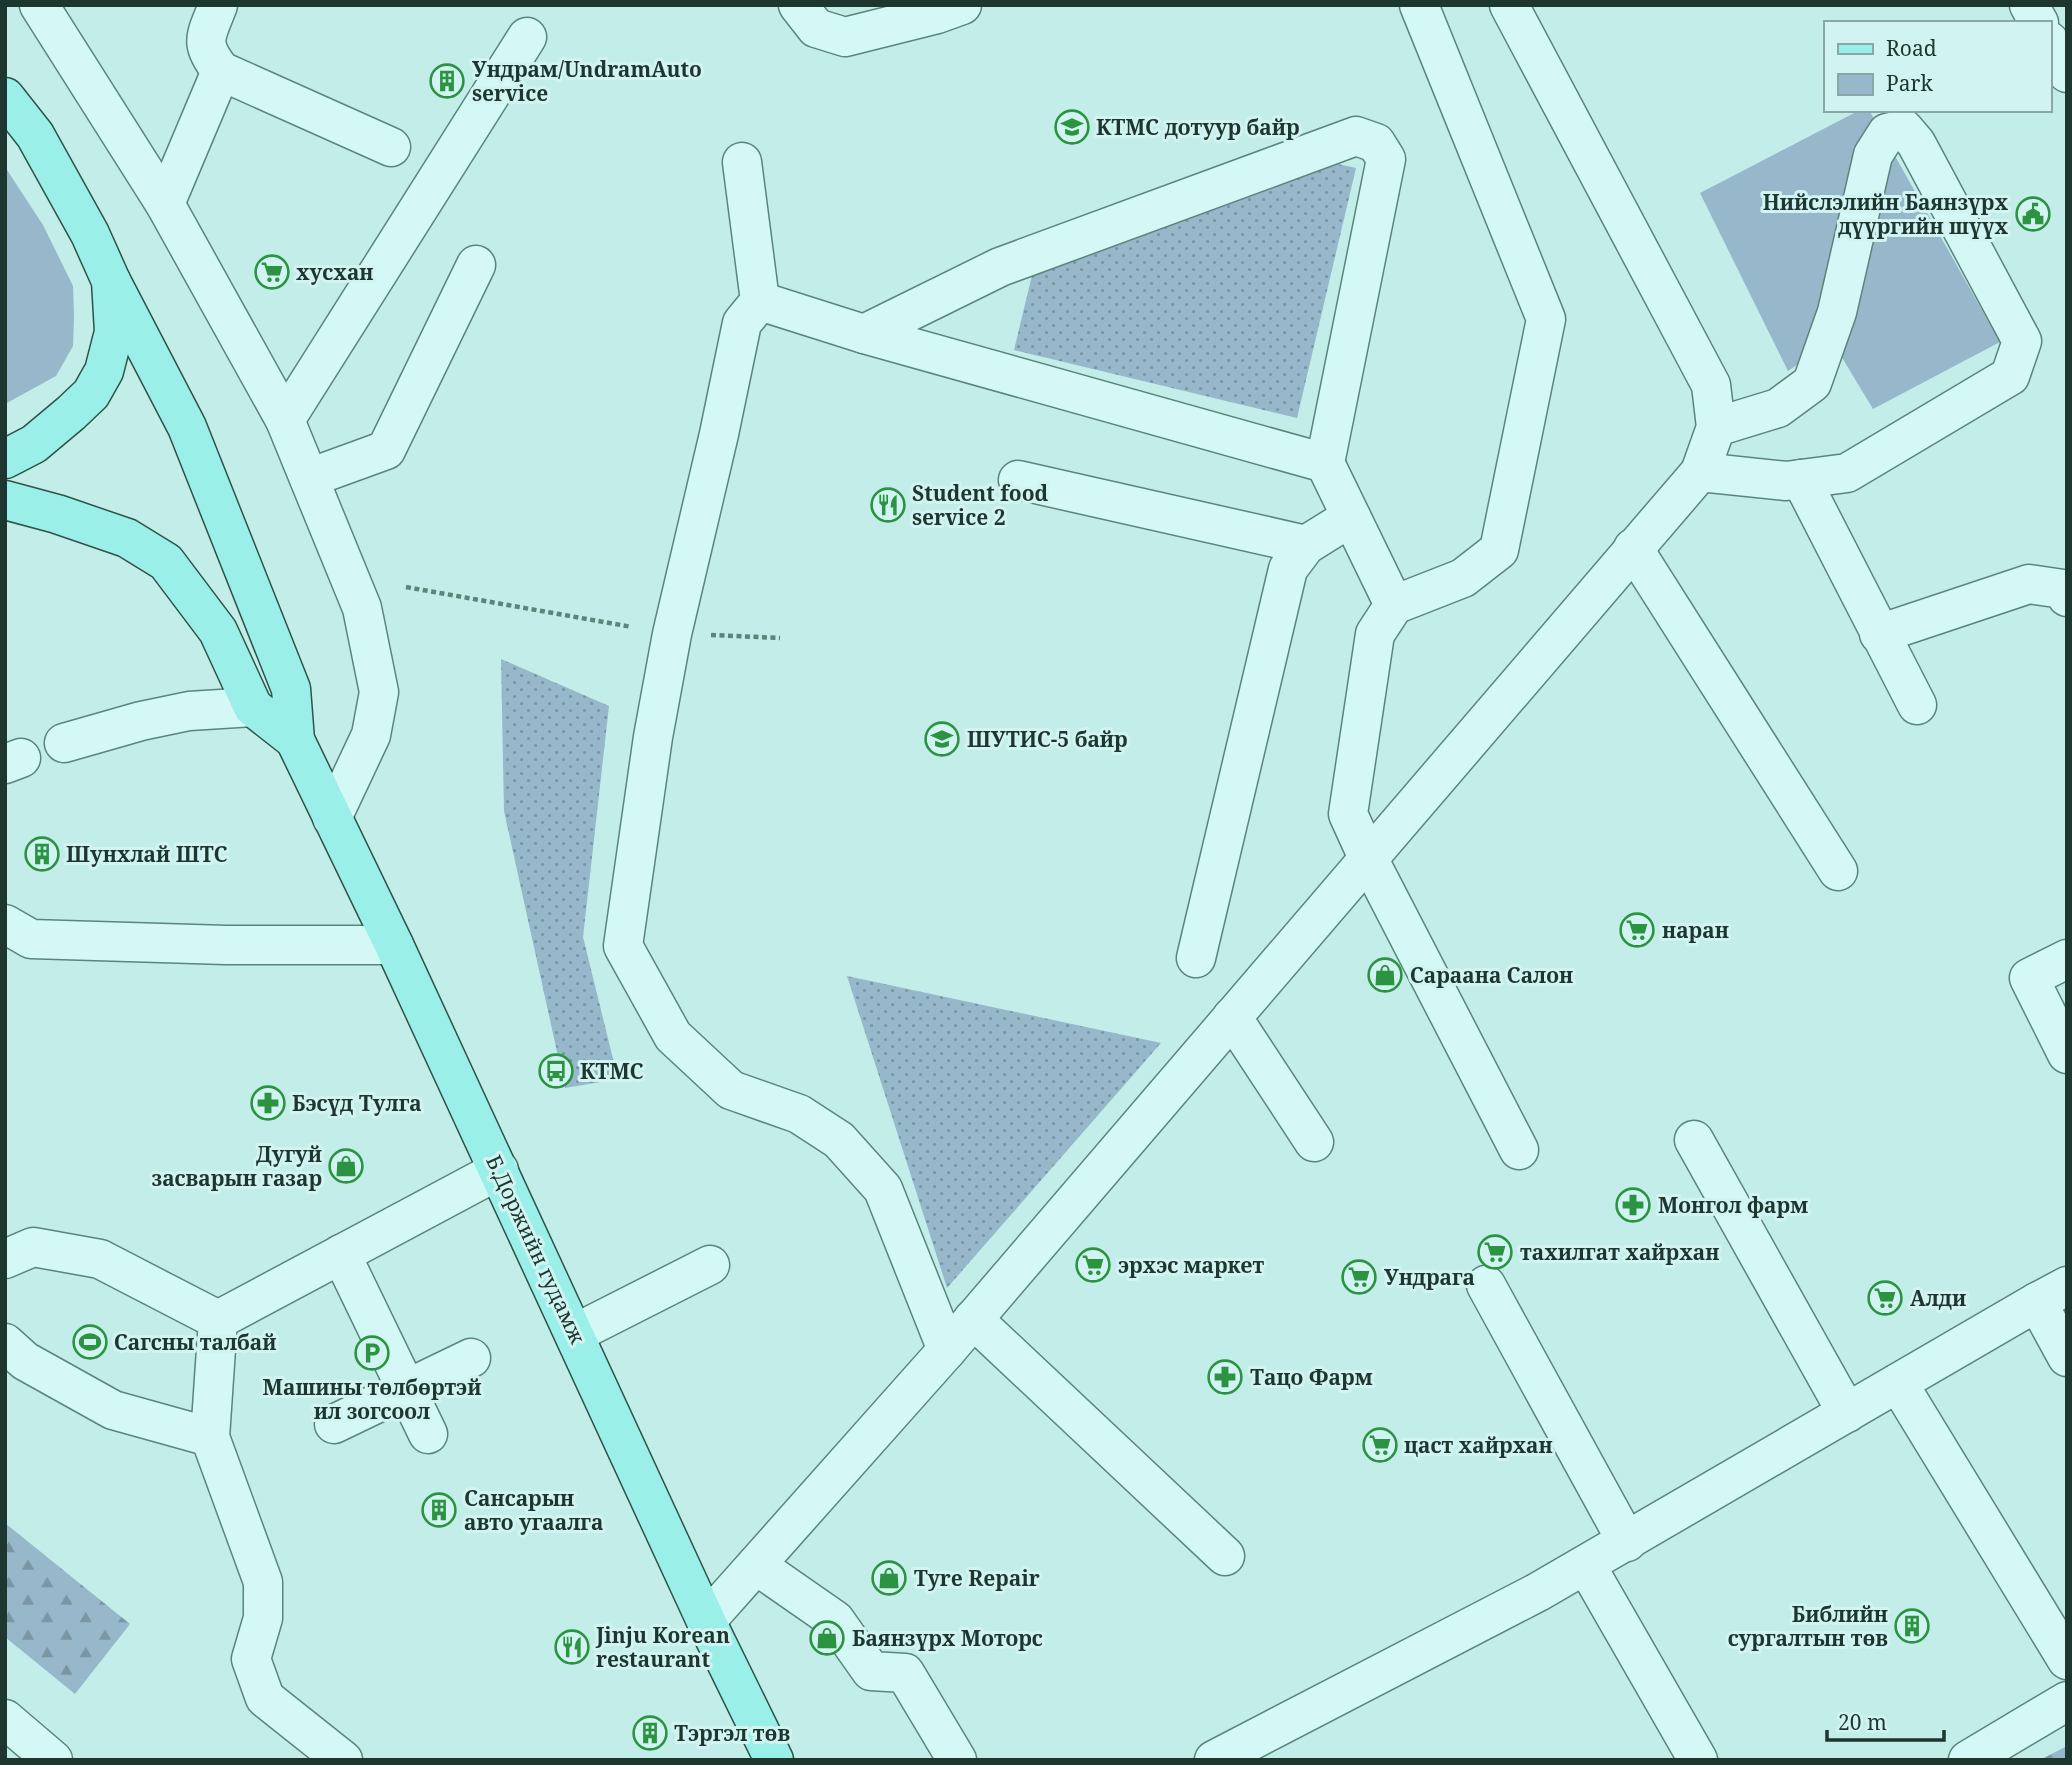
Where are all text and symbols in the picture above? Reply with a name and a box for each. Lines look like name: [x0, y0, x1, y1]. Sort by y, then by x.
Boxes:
legend: [1824, 21, 2051, 112]
text: Road: [1886, 34, 1937, 62]
place label: Ундрам/UndramAuto service: [472, 55, 702, 107]
building icon: Ундрам/UndramAuto service: [428, 62, 466, 100]
text: Park: [1886, 69, 1933, 97]
school or university icon: KTMC дотуур байр: [1053, 108, 1091, 146]
place label: KTMC дотуур байр: [1096, 113, 1300, 141]
place label: Нийслэлийн Баянзүрх дүүргийн шүүх: [1763, 188, 2008, 240]
public building icon: Нийслэлийн Баянзүрх дүүргийн шүүх: [2014, 195, 2052, 233]
supermarket icon: хусхан: [253, 253, 291, 291]
place label: хусхан: [296, 258, 374, 286]
place label: Student food service 2: [912, 479, 1049, 531]
restaurant icon: Student food service 2: [869, 486, 907, 524]
school or university icon: ШУТИС-5 байр: [923, 720, 961, 758]
place label: ШУТИС-5 байр: [967, 725, 1128, 753]
building icon: Шунхлай ШТС: [23, 835, 61, 873]
place label: Шунхлай ШТС: [66, 840, 228, 868]
supermarket icon: наран: [1618, 911, 1656, 949]
place label: наран: [1662, 916, 1729, 944]
shop icon: Сараана Салон: [1366, 956, 1404, 994]
place label: Сараана Салон: [1410, 961, 1573, 989]
bus stop icon: КТМС: [537, 1052, 575, 1090]
place label: КТМС: [580, 1057, 644, 1085]
pharmacy icon: Бэсүд Тулга: [249, 1084, 287, 1122]
place label: Бэсүд Тулга: [292, 1089, 422, 1117]
place label: Дугуй засварын газар: [152, 1140, 322, 1192]
shop icon: Дугуй засварын газар: [327, 1147, 365, 1185]
street label: Б.Доржийн гудамж: [480, 1150, 592, 1348]
pharmacy icon: Монгол фарм: [1614, 1186, 1652, 1224]
place label: Монгол фарм: [1658, 1191, 1808, 1219]
supermarket icon: тахилгат хайрхан: [1476, 1233, 1514, 1271]
place label: тахилгат хайрхан: [1520, 1238, 1719, 1266]
supermarket icon: эрхэс маркет: [1074, 1246, 1112, 1284]
place label: эрхэс маркет: [1118, 1251, 1264, 1279]
supermarket icon: Ундрага: [1340, 1258, 1378, 1296]
place label: Ундрага: [1384, 1263, 1475, 1291]
supermarket icon: Алди: [1866, 1279, 1904, 1317]
place label: Алди: [1910, 1284, 1966, 1312]
sports icon: Сагсны талбай: [71, 1323, 109, 1361]
place label: Сагсны талбай: [114, 1328, 277, 1356]
parking icon: Машины төлбөртэй ил зогсоол: [353, 1334, 391, 1372]
pharmacy icon: Тацо Фарм: [1206, 1358, 1244, 1396]
place label: Тацо Фарм: [1250, 1363, 1373, 1391]
place label: Машины төлбөртэй ил зогсоол: [263, 1373, 481, 1425]
supermarket icon: цаст хайрхан: [1361, 1426, 1399, 1464]
place label: цаст хайрхан: [1404, 1431, 1553, 1459]
place label: Cансарын авто угаалга: [464, 1484, 603, 1536]
building icon: Cансарын авто угаалга: [420, 1491, 458, 1529]
shop icon: Tyre Repair: [870, 1559, 908, 1597]
place label: Tyre Repair: [914, 1564, 1040, 1592]
place label: Библийн сургалтын төв: [1728, 1600, 1888, 1652]
building icon: Библийн сургалтын төв: [1893, 1607, 1931, 1645]
shop icon: Баянзүрх Моторс: [808, 1619, 846, 1657]
place label: Jinju Korean restaurant: [595, 1621, 730, 1673]
place label: Баянзүрх Моторс: [852, 1624, 1043, 1652]
restaurant icon: Jinju Korean restaurant: [553, 1628, 591, 1666]
scale bar: [1827, 1698, 1944, 1742]
text: 20 m: [1838, 1708, 1887, 1736]
building icon: Тэргэл төв: [631, 1714, 669, 1752]
place label: Тэргэл төв: [674, 1719, 790, 1747]

